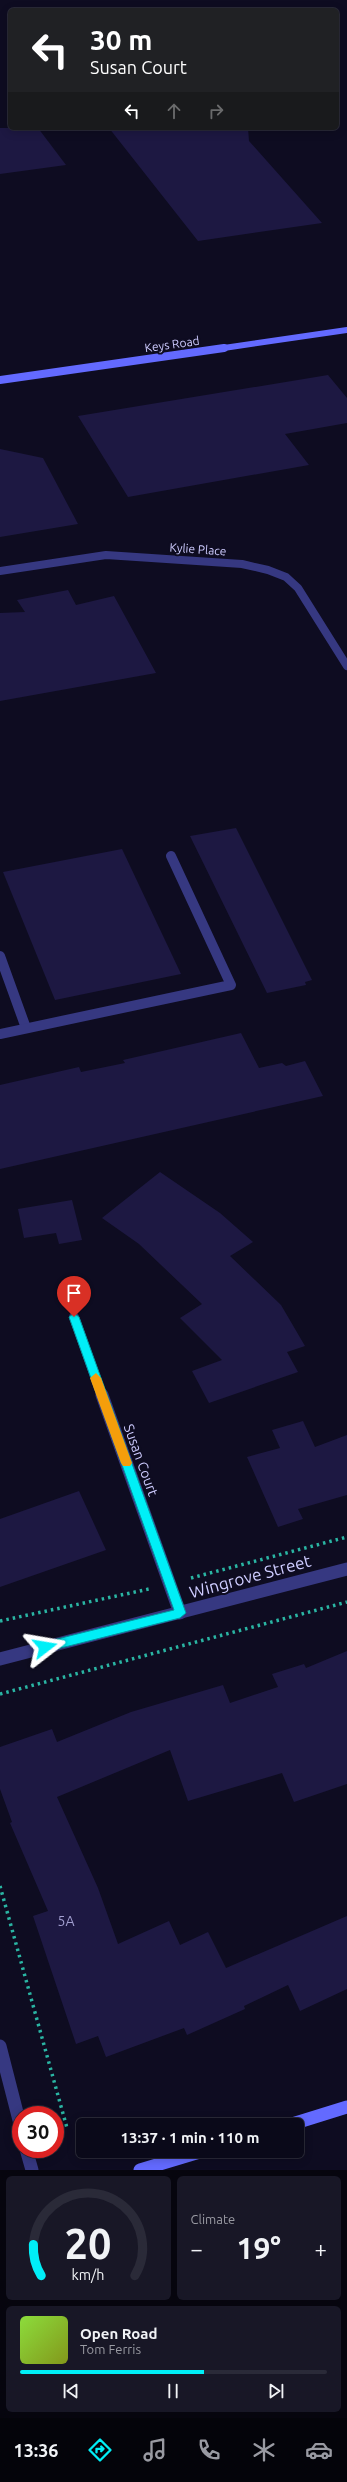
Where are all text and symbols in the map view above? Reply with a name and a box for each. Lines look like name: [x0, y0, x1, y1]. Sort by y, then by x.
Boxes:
icon: left: [24, 24, 76, 76]
text: 30 m: [90, 24, 152, 55]
text: Susan Court: [90, 57, 187, 77]
icon: left: [121, 100, 143, 122]
icon: ahead: [163, 100, 185, 122]
icon: right: [205, 100, 227, 122]
street label: Keys Road: [144, 334, 200, 354]
street label: Kylie Place: [169, 541, 227, 557]
pin: [57, 1276, 91, 1317]
icon: arrive: [63, 1282, 85, 1304]
street label: Susan Court: [121, 1422, 162, 1499]
street label: Wingrove Street: [187, 1551, 313, 1601]
position arrow: [24, 1626, 66, 1668]
house number: 5A: [58, 1913, 75, 1929]
speed limit sign: 30: [12, 2106, 64, 2158]
text: 13:37 · 1 min · 110 m: [121, 2129, 259, 2146]
text: Climate: [191, 2212, 235, 2226]
text: 20: [65, 2220, 112, 2267]
text: 19°: [237, 2231, 281, 2265]
text: −: [191, 2236, 203, 2261]
text: +: [315, 2236, 327, 2261]
text: km/h: [72, 2267, 105, 2283]
text: Open Road: [80, 2325, 157, 2342]
text: Tom Ferris: [80, 2342, 141, 2356]
icon: previous: [60, 2380, 82, 2402]
icon: pause: [162, 2380, 184, 2402]
icon: next: [265, 2380, 287, 2402]
icon: directions: [86, 2436, 114, 2464]
icon: music: [141, 2436, 169, 2464]
icon: phone: [195, 2436, 223, 2464]
icon: climate: [250, 2436, 278, 2464]
icon: car: [305, 2436, 333, 2464]
text: 13:36: [13, 2440, 59, 2460]

